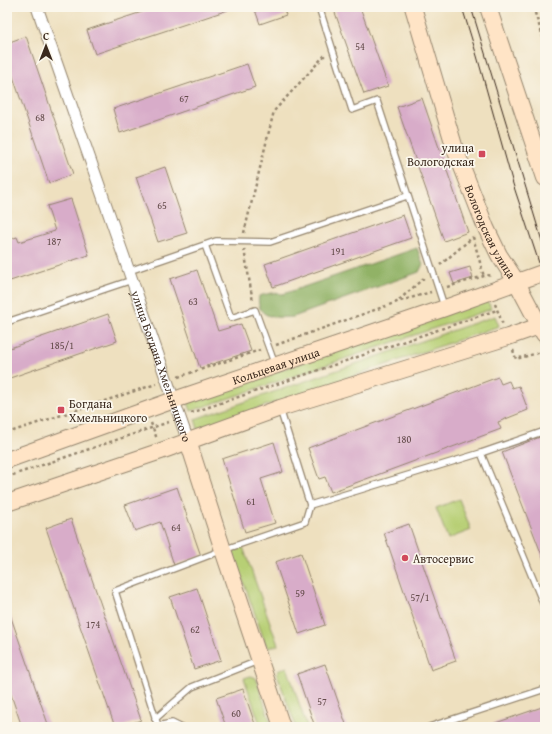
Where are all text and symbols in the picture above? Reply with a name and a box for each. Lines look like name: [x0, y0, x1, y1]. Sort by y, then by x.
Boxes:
north arrow: [26, 26, 66, 66]
text: С: [43, 28, 49, 44]
house number: 54: [355, 39, 365, 54]
house number: 67: [179, 91, 189, 106]
house number: 68: [35, 110, 45, 125]
place label: улица Вологодская: [407, 139, 474, 170]
marker: улица Вологодская: [477, 149, 487, 159]
street label: Вологодская улица: [461, 182, 521, 282]
house number: 65: [157, 198, 167, 213]
house number: 187: [47, 234, 61, 249]
house number: 191: [331, 244, 345, 259]
street label: улица Богдана Хмельницкого: [127, 287, 196, 444]
house number: 63: [188, 294, 198, 309]
house number: 185/1: [50, 338, 74, 353]
street label: Кольцевая улица: [230, 343, 322, 388]
place label: Богдана Хмельницкого: [69, 395, 147, 426]
marker: Богдана Хмельницкого: [56, 405, 66, 415]
house number: 180: [397, 432, 411, 447]
house number: 61: [246, 494, 256, 509]
house number: 64: [171, 520, 181, 535]
place label: Автосервис: [413, 550, 474, 567]
marker: Автосервис: [400, 553, 410, 563]
house number: 59: [295, 586, 305, 601]
house number: 57/1: [410, 590, 430, 605]
house number: 174: [86, 617, 100, 632]
house number: 62: [190, 622, 200, 637]
house number: 57: [317, 694, 327, 709]
house number: 60: [231, 706, 241, 721]

